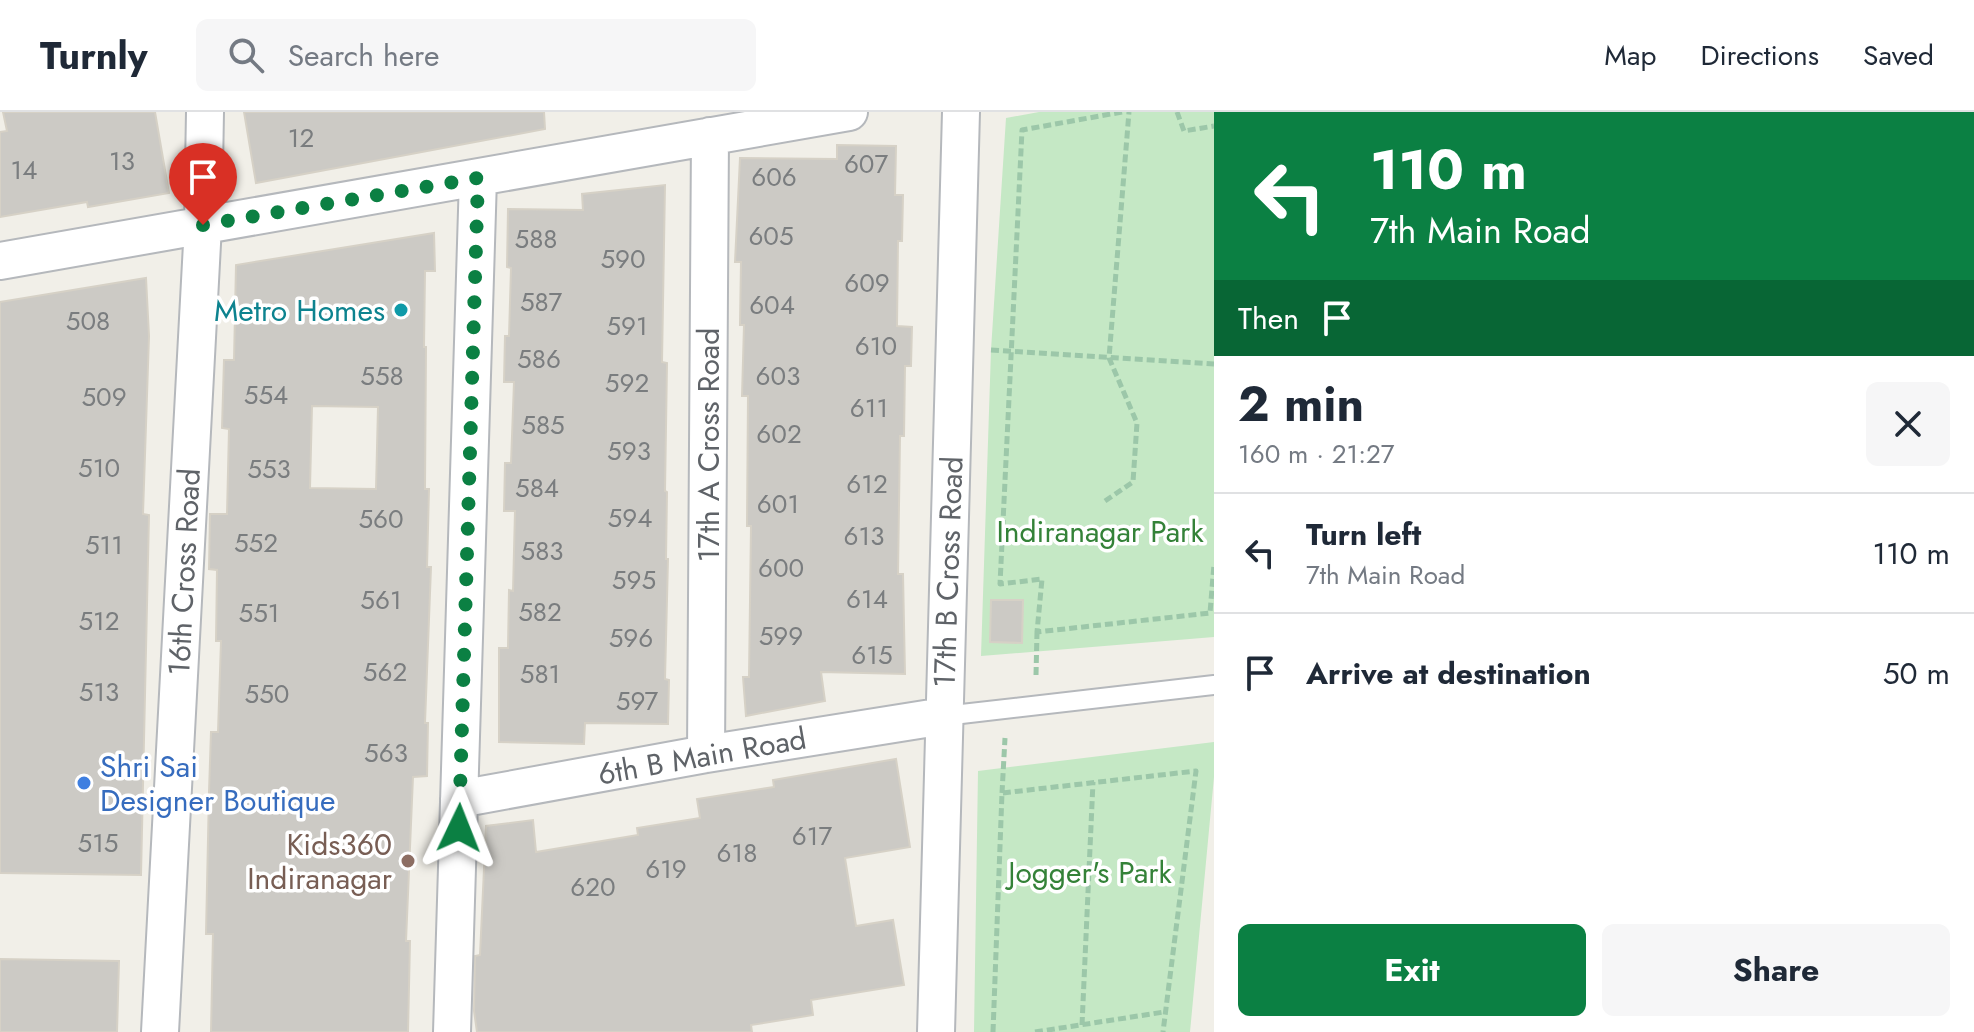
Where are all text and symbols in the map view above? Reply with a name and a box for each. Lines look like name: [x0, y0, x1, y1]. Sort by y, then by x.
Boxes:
search box: [196, 19, 756, 91]
text: Turnly: [40, 28, 148, 83]
icon: search: [224, 33, 268, 77]
text: Search here: [288, 34, 439, 77]
text: Map: [1604, 35, 1656, 76]
text: Directions: [1700, 35, 1819, 76]
text: Saved: [1863, 35, 1934, 76]
house number: 12: [288, 119, 314, 157]
text: 110 m: [1370, 129, 1527, 210]
house number: 13: [109, 142, 135, 180]
pin: [169, 143, 237, 225]
icon: left: [1238, 144, 1342, 248]
house number: 607: [844, 145, 888, 183]
house number: 14: [11, 151, 37, 189]
icon: arrive: [181, 155, 225, 199]
house number: 606: [751, 158, 797, 196]
text: 7th Main Road: [1370, 204, 1590, 256]
house number: 605: [748, 217, 794, 255]
house number: 588: [514, 220, 558, 258]
house number: 590: [600, 240, 646, 278]
house number: 609: [844, 264, 890, 302]
house number: 587: [520, 283, 562, 321]
house number: 604: [749, 286, 795, 324]
place label: Metro Homes: [214, 289, 385, 332]
icon: arrive: [1315, 296, 1359, 340]
text: Then: [1238, 297, 1299, 340]
marker: Metro Homes: [392, 301, 410, 319]
house number: 508: [66, 302, 110, 340]
house number: 591: [606, 307, 648, 345]
house number: 610: [855, 327, 897, 365]
street label: 17th A Cross Road: [687, 328, 730, 562]
house number: 586: [517, 340, 561, 378]
house number: 558: [360, 357, 404, 395]
house number: 603: [756, 357, 800, 395]
house number: 592: [605, 364, 649, 402]
text: 2 min: [1238, 370, 1364, 439]
house number: 554: [244, 376, 288, 414]
house number: 509: [81, 378, 127, 416]
button: close: [1866, 382, 1950, 466]
house number: 611: [850, 389, 888, 427]
house number: 585: [521, 406, 565, 444]
house number: 602: [756, 415, 802, 453]
house number: 593: [607, 432, 651, 470]
text: 160 m · 21:27: [1238, 435, 1395, 473]
house number: 510: [78, 449, 120, 487]
house number: 553: [247, 450, 291, 488]
street label: 17th B Cross Road: [922, 456, 974, 688]
house number: 612: [846, 465, 888, 503]
street label: 16th Cross Road: [157, 467, 211, 677]
house number: 584: [515, 469, 559, 507]
house number: 601: [757, 485, 799, 523]
house number: 594: [608, 499, 652, 537]
house number: 560: [358, 500, 404, 538]
park label: Indiranagar Park: [996, 510, 1204, 553]
text: Turn left: [1306, 513, 1421, 556]
house number: 613: [844, 517, 884, 555]
house number: 552: [234, 524, 278, 562]
house number: 511: [85, 526, 123, 564]
icon: left: [1238, 531, 1282, 575]
house number: 583: [520, 532, 564, 570]
text: 110 m: [1873, 532, 1950, 575]
house number: 600: [758, 549, 804, 587]
text: 7th Main Road: [1306, 556, 1465, 594]
house number: 595: [612, 561, 656, 599]
house number: 614: [846, 580, 888, 618]
house number: 561: [360, 581, 402, 619]
house number: 582: [518, 593, 562, 631]
house number: 551: [238, 594, 280, 632]
house number: 512: [78, 602, 120, 640]
house number: 599: [759, 617, 803, 655]
house number: 596: [609, 619, 653, 657]
house number: 615: [851, 636, 893, 674]
icon: arrive: [1238, 651, 1282, 695]
text: Arrive at destination: [1306, 652, 1591, 695]
text: 50 m: [1883, 652, 1950, 695]
house number: 562: [363, 653, 407, 691]
house number: 581: [520, 655, 560, 693]
house number: 513: [79, 673, 119, 711]
house number: 550: [245, 675, 289, 713]
house number: 597: [616, 682, 659, 720]
street label: 6th B Main Road: [594, 717, 810, 795]
house number: 563: [364, 734, 408, 772]
place label: Shri Sai Designer Boutique: [100, 745, 336, 822]
marker: Shri Sai Designer Boutique: [75, 774, 93, 792]
position arrow: [417, 786, 501, 870]
house number: 617: [792, 817, 833, 855]
place label: Kids360 Indiranagar: [247, 823, 393, 900]
house number: 515: [77, 824, 119, 862]
house number: 618: [717, 834, 757, 872]
house number: 619: [645, 850, 687, 888]
park label: Jogger's Park: [1004, 851, 1173, 894]
marker: Kids360 Indiranagar: [399, 852, 417, 870]
house number: 620: [570, 868, 616, 906]
button: Exit: [1238, 924, 1586, 1016]
button: Share: [1602, 924, 1950, 1016]

